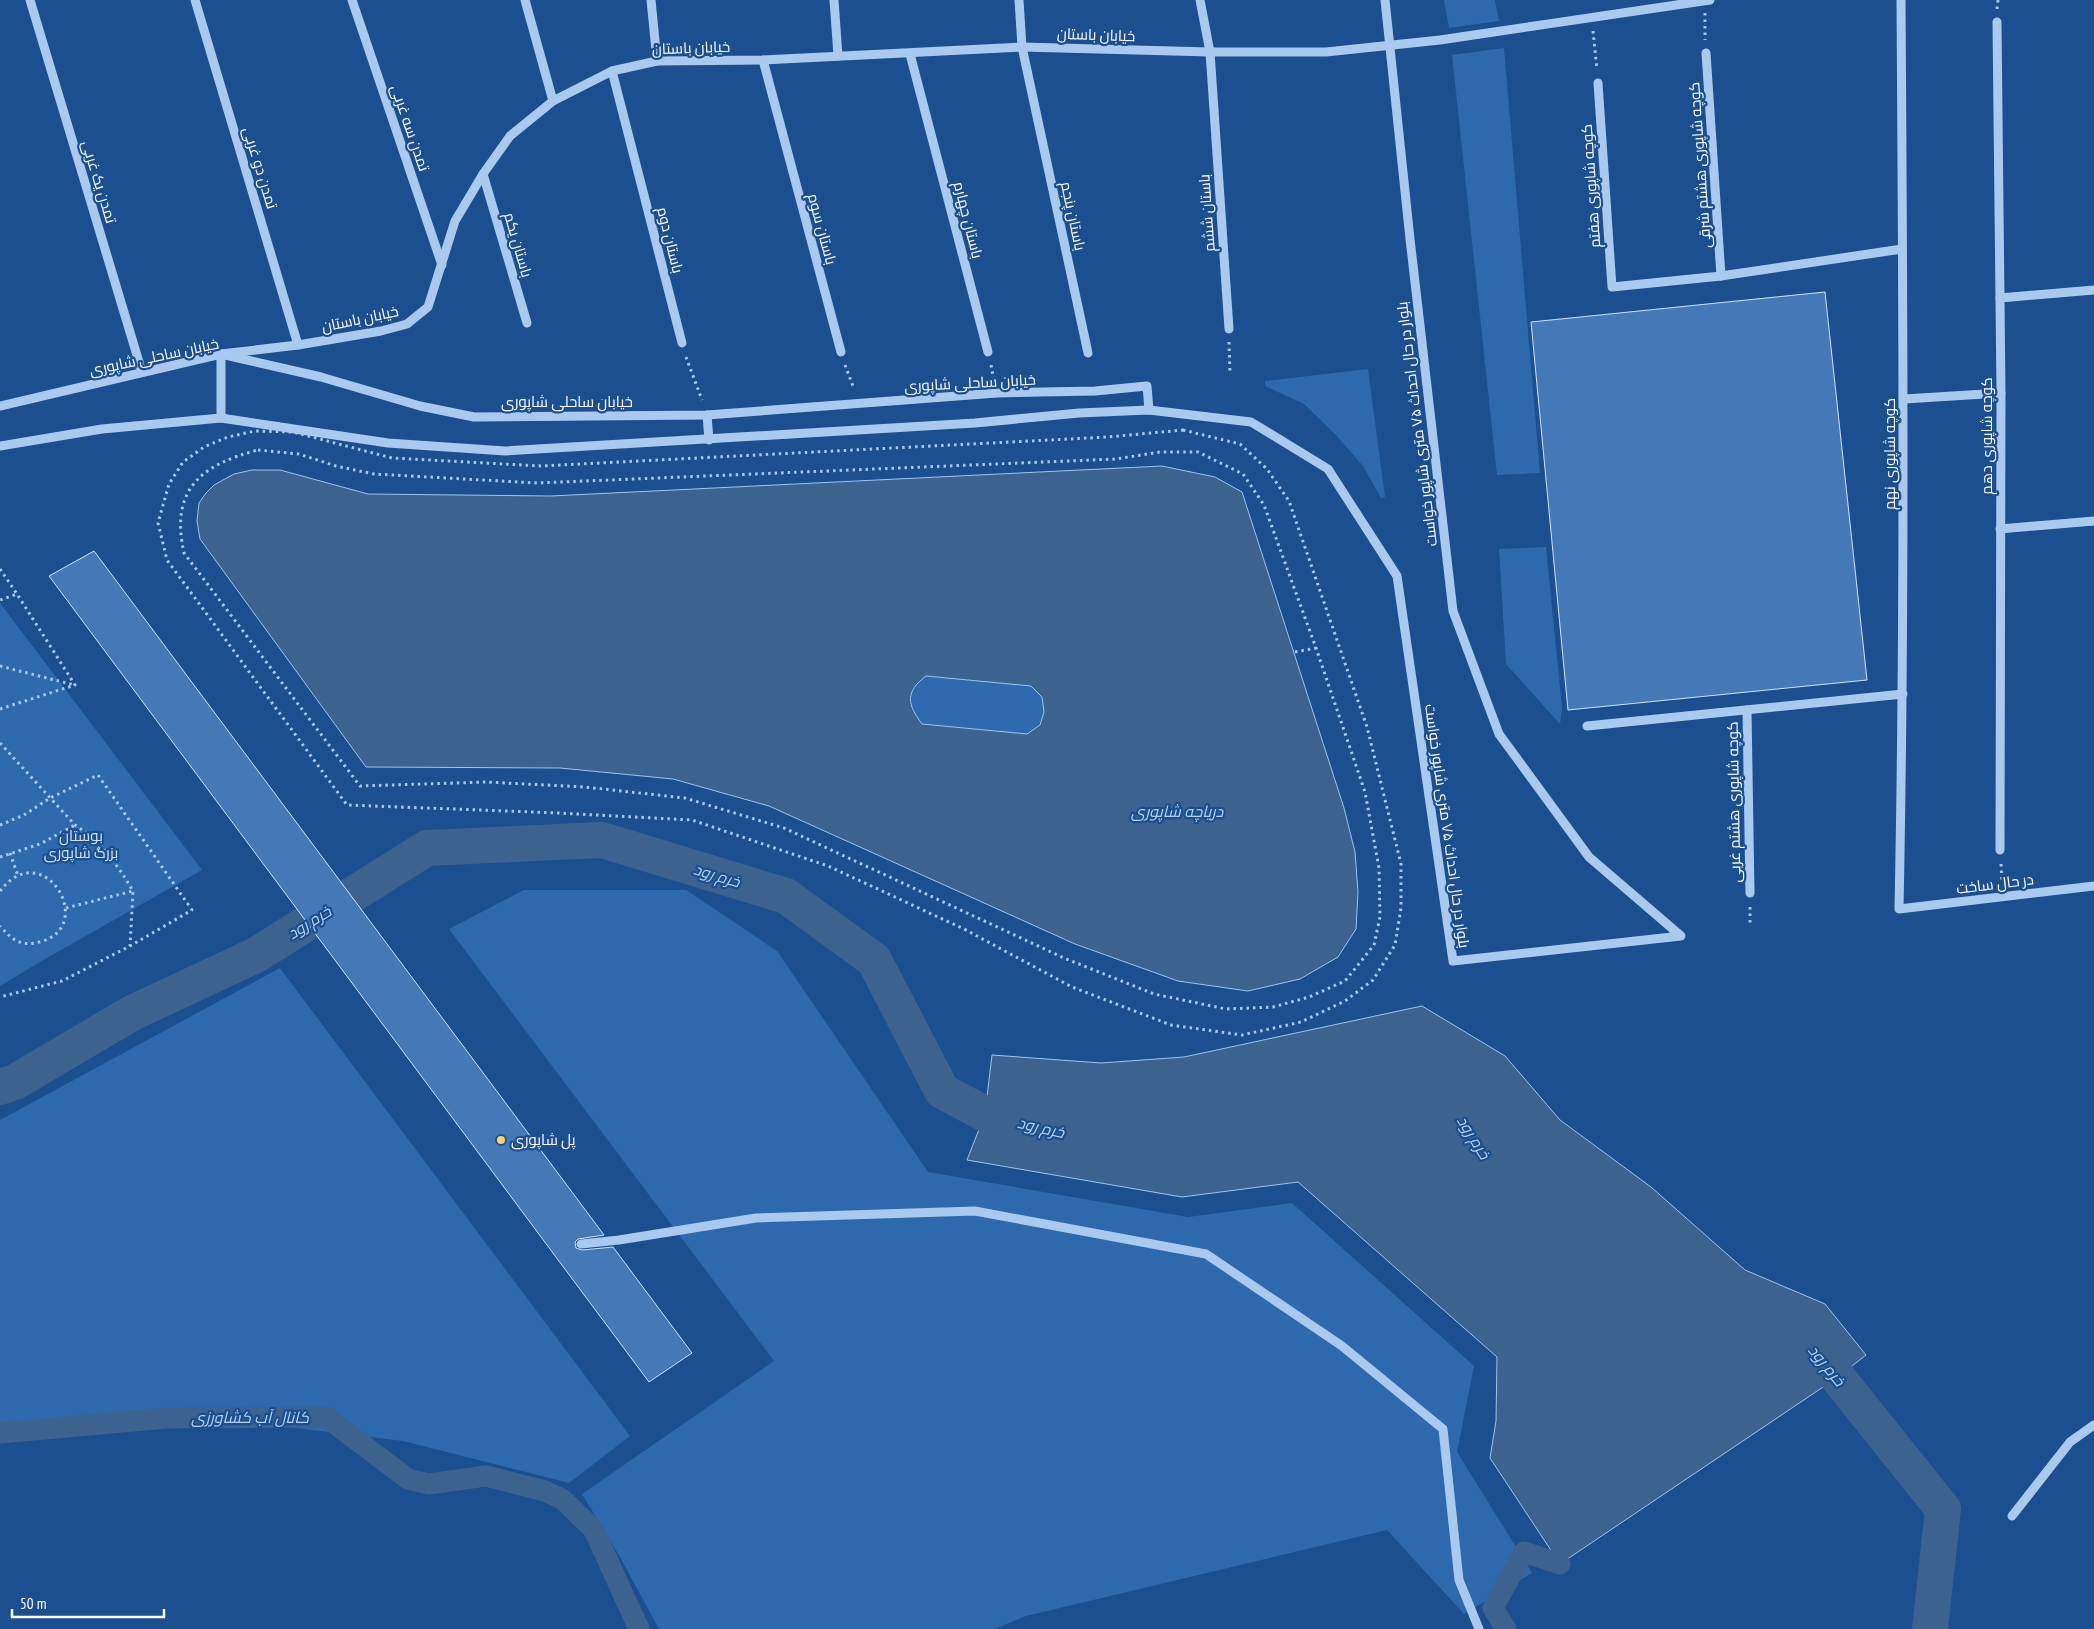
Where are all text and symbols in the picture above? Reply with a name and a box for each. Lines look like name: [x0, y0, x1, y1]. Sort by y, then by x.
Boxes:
street label: خیابان باستان: [1056, 24, 1136, 46]
street label: خیابان باستان: [651, 37, 731, 59]
street label: کوچه شاپوری هشتم شرقی: [1684, 81, 1716, 249]
street label: تمدن سه غربی: [386, 82, 434, 174]
street label: کوچه شاپوری هفتم: [1577, 123, 1605, 249]
street label: تمدن دو غربی: [238, 125, 282, 211]
street label: تمدن یک غربی: [77, 138, 121, 226]
street label: باستان ششم: [1194, 173, 1220, 253]
street label: باستان چهارم: [949, 179, 987, 261]
street label: باستان پنجم: [1056, 180, 1090, 252]
street label: باستان سوم: [803, 191, 841, 267]
street label: باستان دوم: [652, 205, 688, 275]
street label: باستان یکم: [499, 210, 537, 280]
street label: بلوار در حال احداث ۷۵ متری شاپور خواست: [1392, 300, 1442, 548]
street label: خیابان باستان: [320, 301, 400, 337]
street label: خیابان ساحلی شاپوری: [87, 334, 221, 380]
street label: خیابان ساحلی شاپوری: [904, 370, 1036, 396]
street label: کوچه شاپوری دهم: [1977, 377, 1997, 495]
street label: خیابان ساحلی شاپوری: [501, 392, 633, 412]
street label: کوچه شاپوری نهم: [1880, 398, 1900, 510]
street label: بلوار در حال احداث ۷۵ متری شاپور خواست: [1420, 703, 1474, 949]
street label: کوچه شاپوری هشتم غربی: [1723, 721, 1745, 883]
water label: دریاچه شاپوری: [1131, 801, 1225, 822]
park label: بوستان بزرگ شاپوری: [44, 826, 118, 863]
water label: خرم رود: [691, 858, 744, 894]
street label: در حال ساخت: [1955, 869, 2035, 898]
water label: خرم رود: [283, 900, 337, 945]
water label: خرم رود: [1451, 1111, 1496, 1165]
water label: خرم رود: [1015, 1112, 1068, 1144]
place label: پل شاپوری: [511, 1130, 576, 1150]
marker: پل شاپوری: [495, 1134, 507, 1146]
water label: خرم رود: [1803, 1340, 1850, 1392]
water label: کانال آب کشاورزی: [191, 1407, 309, 1427]
scale bar: [12, 1586, 165, 1618]
text: 50 m: [20, 1594, 46, 1613]

